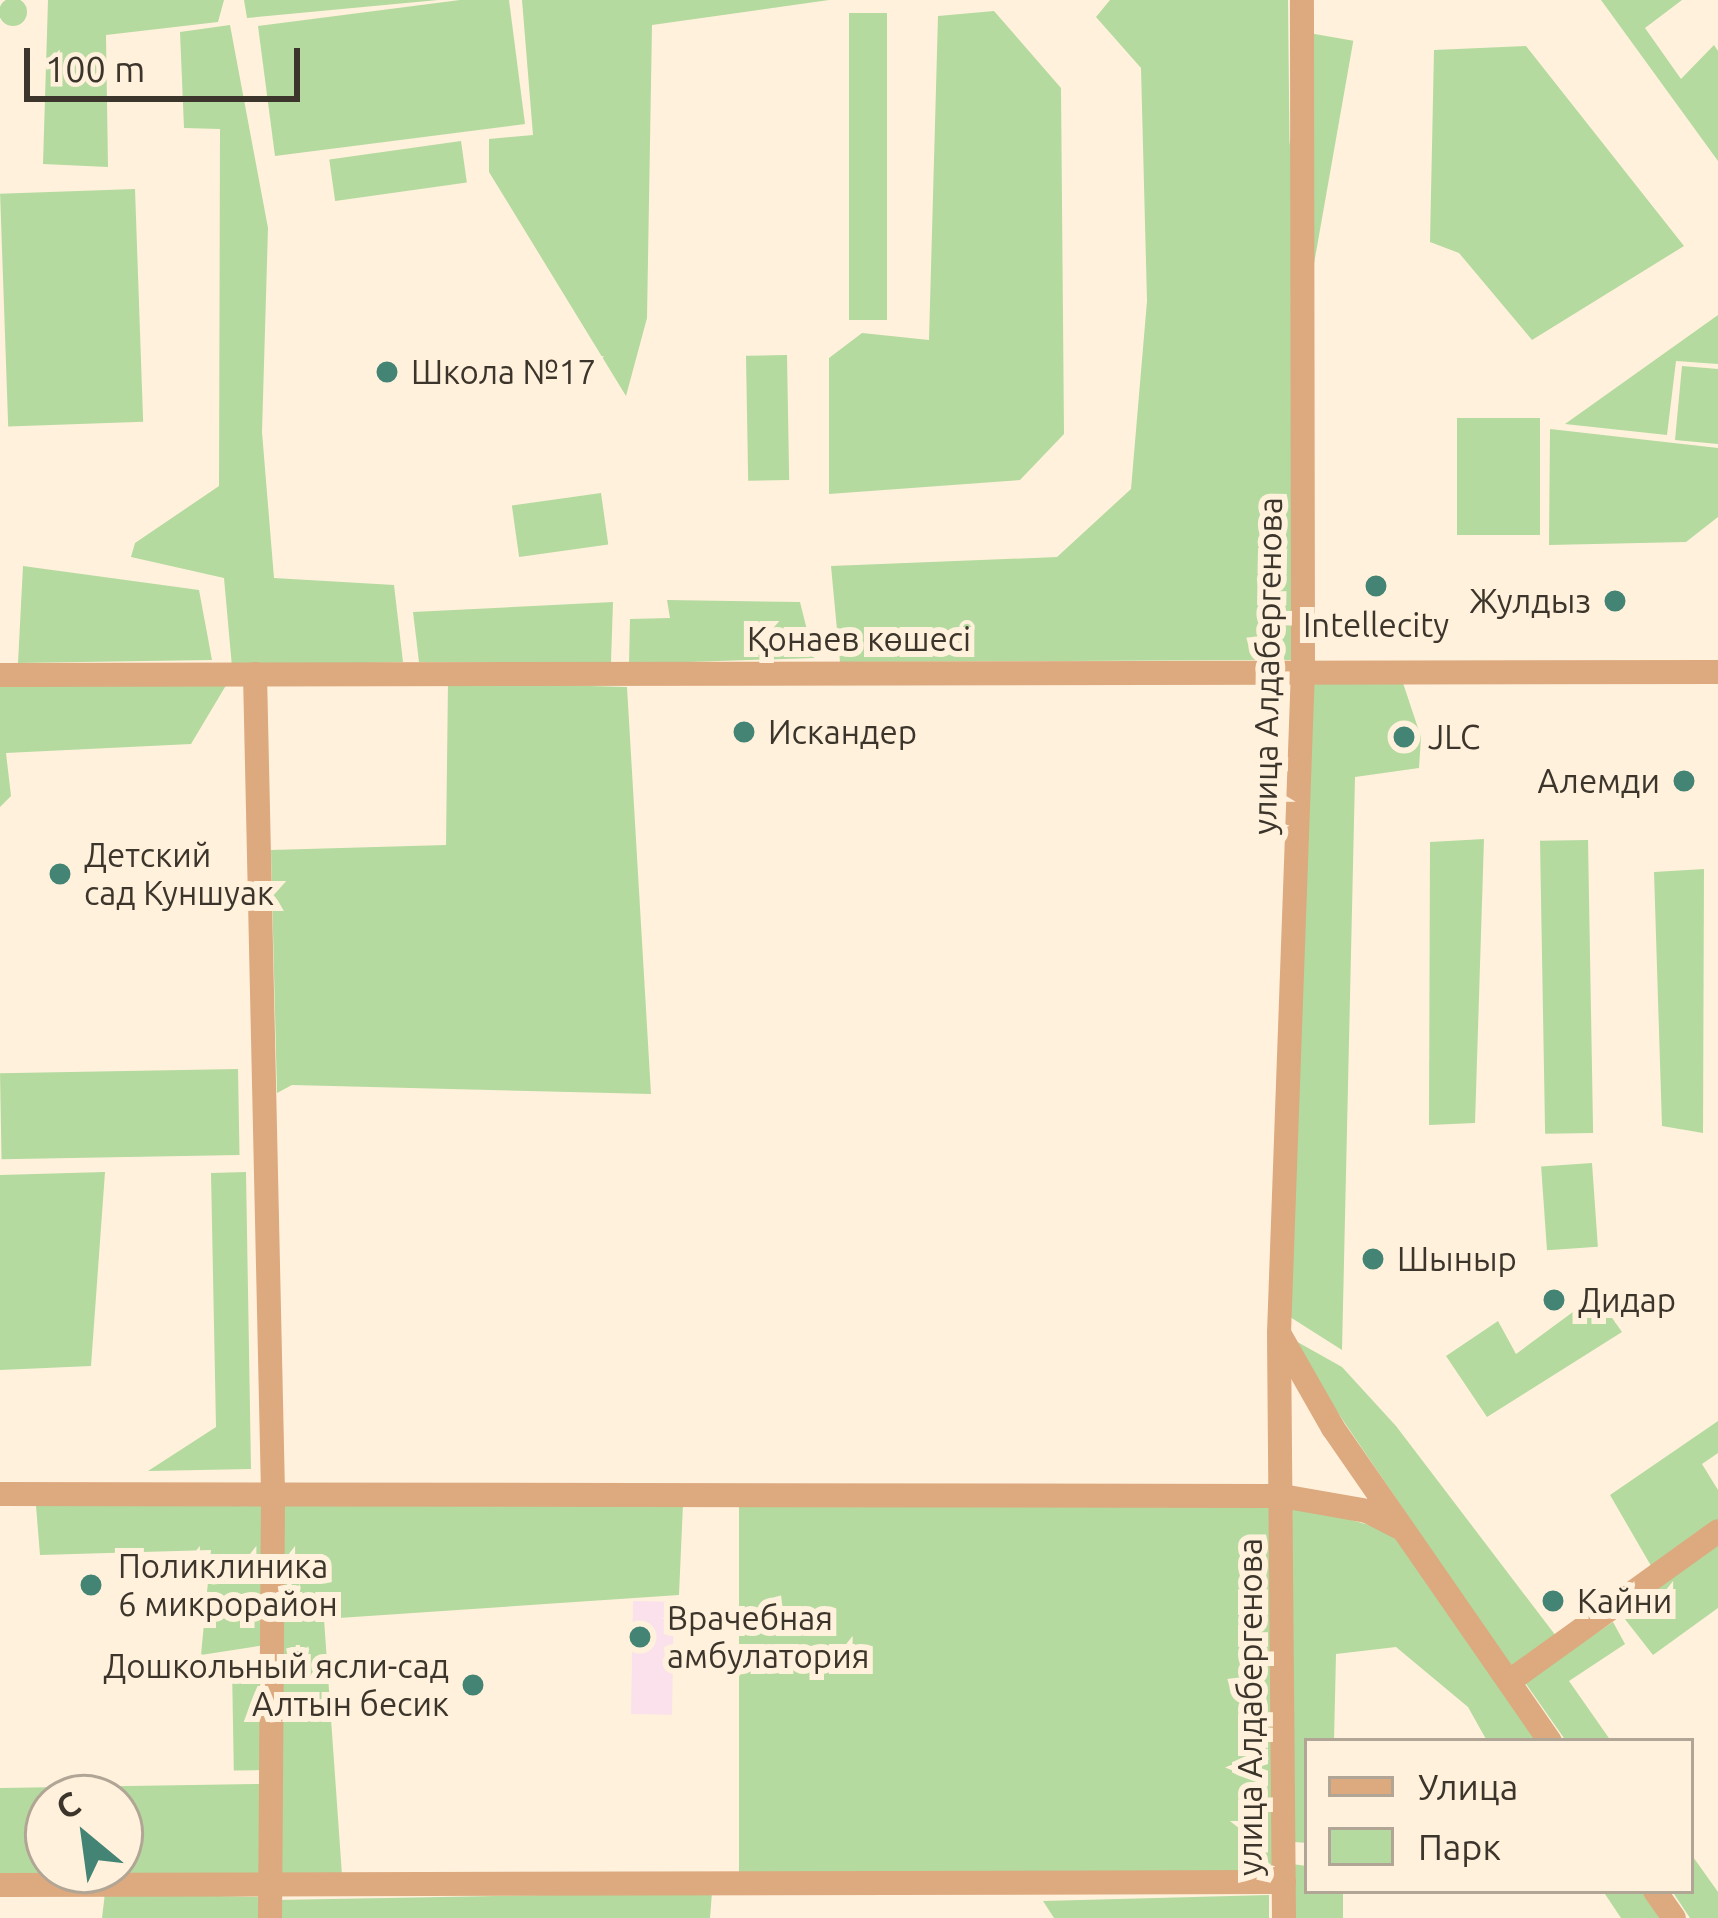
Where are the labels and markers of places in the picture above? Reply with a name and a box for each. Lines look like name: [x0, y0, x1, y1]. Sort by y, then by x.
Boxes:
place label: Школа №17: [411, 352, 596, 392]
marker: Школа №17: [374, 359, 400, 385]
marker: Intellecity: [1363, 573, 1389, 599]
place label: Жулдыз: [1469, 581, 1591, 621]
marker: Жулдыз: [1602, 588, 1628, 614]
place label: Intellecity: [1303, 605, 1449, 645]
place label: Искандер: [768, 712, 917, 752]
place label: JLC: [1428, 717, 1480, 757]
marker: Искандер: [731, 719, 757, 745]
marker: JLC: [1391, 724, 1417, 750]
place label: Алемди: [1537, 761, 1660, 801]
marker: Алемди: [1671, 768, 1697, 794]
place label: Детский сад Куншуак: [84, 835, 274, 913]
marker: Детский сад Куншуак: [47, 861, 73, 887]
place label: Шыныр: [1397, 1239, 1517, 1279]
marker: Шыныр: [1360, 1246, 1386, 1272]
place label: Дидар: [1578, 1280, 1676, 1320]
marker: Дидар: [1541, 1287, 1567, 1313]
place label: Поликлиника 6 микрорайон: [118, 1546, 338, 1624]
marker: Поликлиника 6 микрорайон: [75, 1569, 107, 1601]
place label: Кайни: [1577, 1581, 1672, 1621]
marker: Кайни: [1540, 1588, 1566, 1614]
place label: Врачебная амбулатория: [667, 1598, 869, 1676]
marker: Врачебная амбулатория: [624, 1621, 656, 1653]
place label: Дошкольный ясли-сад Алтын бесик: [103, 1646, 449, 1724]
marker: Дошкольный ясли-сад Алтын бесик: [460, 1672, 486, 1698]

